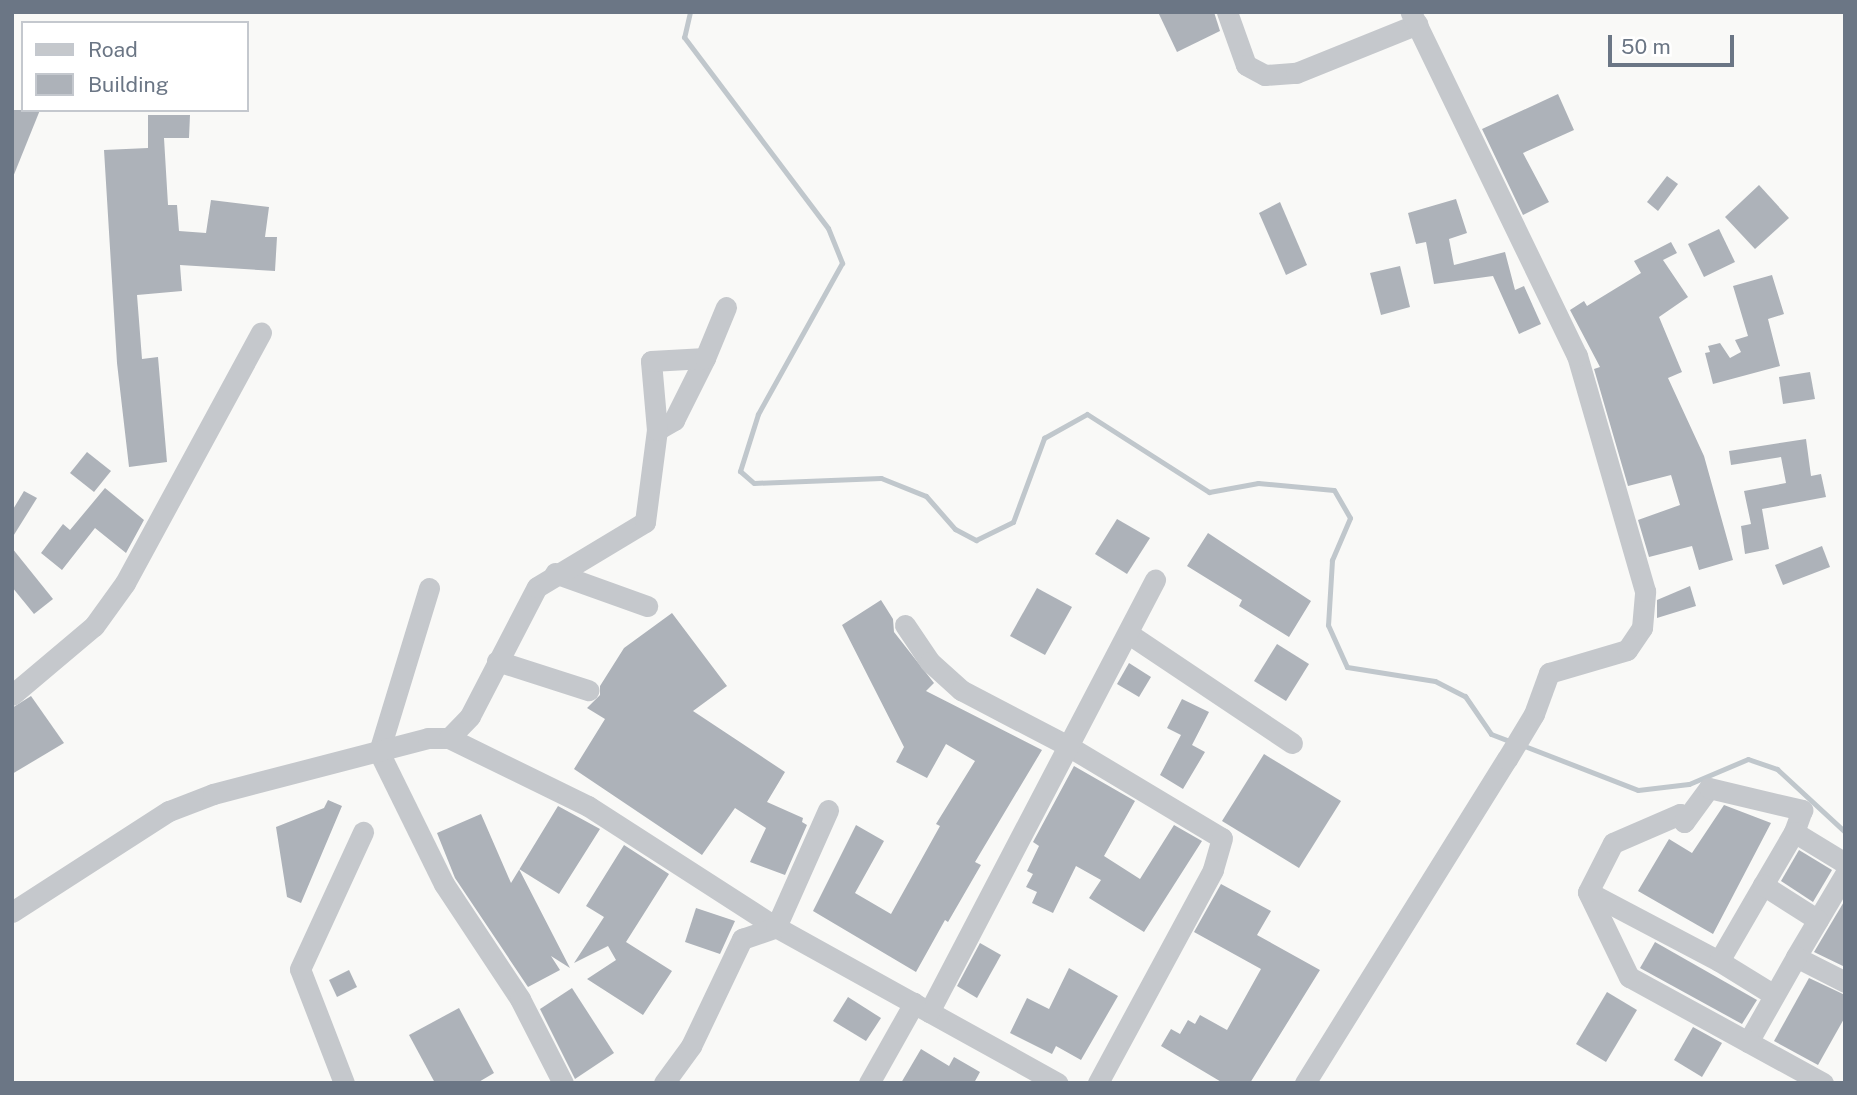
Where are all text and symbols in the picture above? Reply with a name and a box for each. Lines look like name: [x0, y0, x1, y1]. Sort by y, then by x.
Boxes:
legend: [21, 21, 248, 112]
scale bar: [1612, 21, 1738, 65]
text: 50 m: [1621, 34, 1671, 59]
text: Road: [88, 37, 138, 62]
text: Building: [88, 72, 169, 97]

